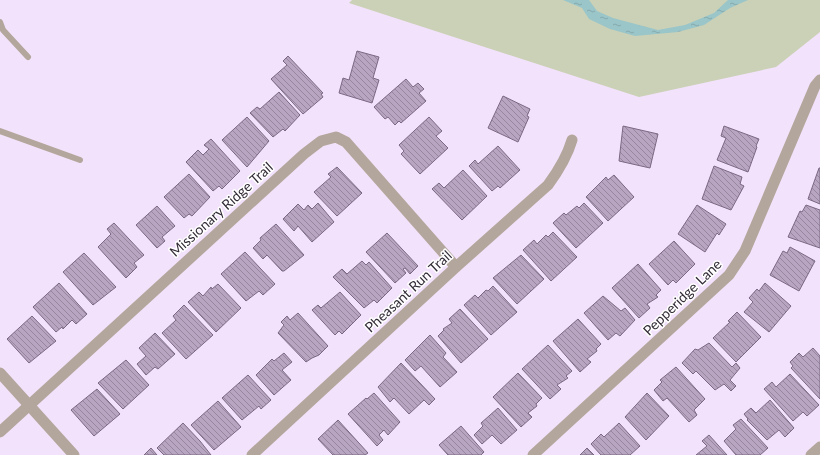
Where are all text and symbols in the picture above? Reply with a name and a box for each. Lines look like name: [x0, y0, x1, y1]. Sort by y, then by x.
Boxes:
street label: Missionary Ridge Trail: [166, 158, 276, 260]
street label: Pheasant Run Trail: [361, 246, 455, 336]
street label: Pepperidge Lane: [639, 255, 725, 339]

